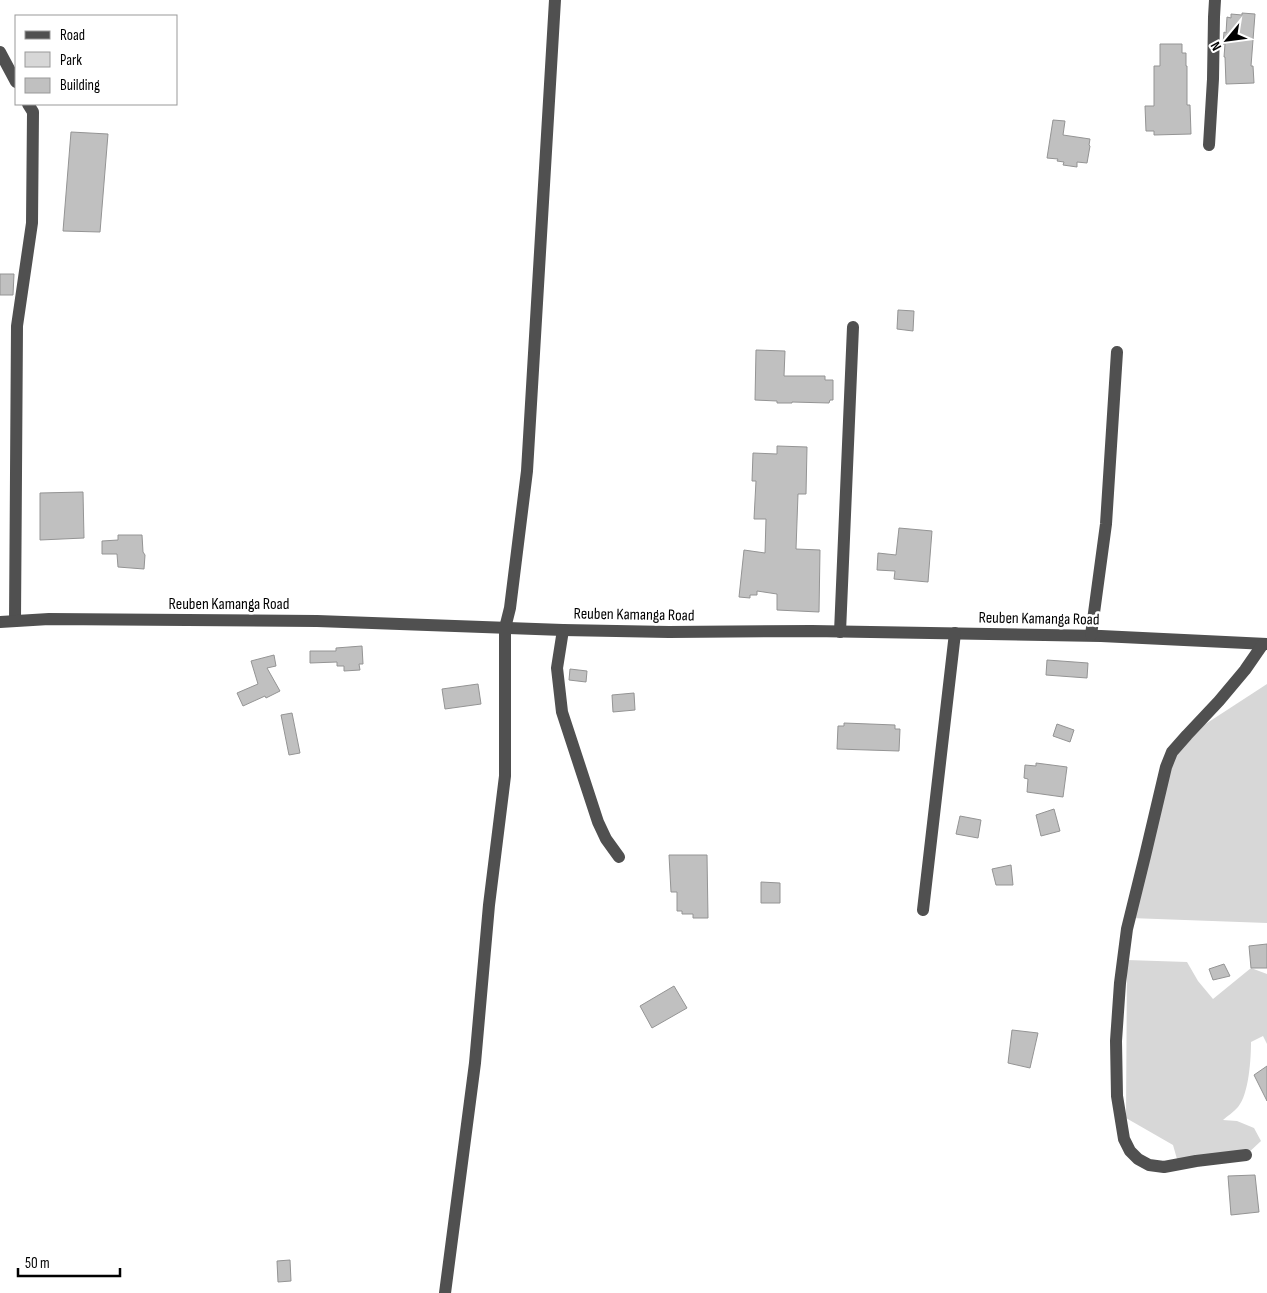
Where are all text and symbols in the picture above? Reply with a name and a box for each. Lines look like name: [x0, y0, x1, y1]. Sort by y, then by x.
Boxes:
legend: [15, 15, 178, 105]
north arrow: [1202, 15, 1252, 65]
text: Road: [60, 26, 85, 45]
text: N: [1207, 39, 1225, 53]
text: Park: [60, 51, 82, 70]
text: Building: [60, 76, 100, 95]
street label: Reuben Kamanga Road: [169, 595, 289, 614]
street label: Reuben Kamanga Road: [573, 604, 695, 626]
street label: Reuben Kamanga Road: [978, 608, 1100, 630]
scale bar: [18, 1246, 120, 1278]
text: 50 m: [25, 1254, 50, 1273]

